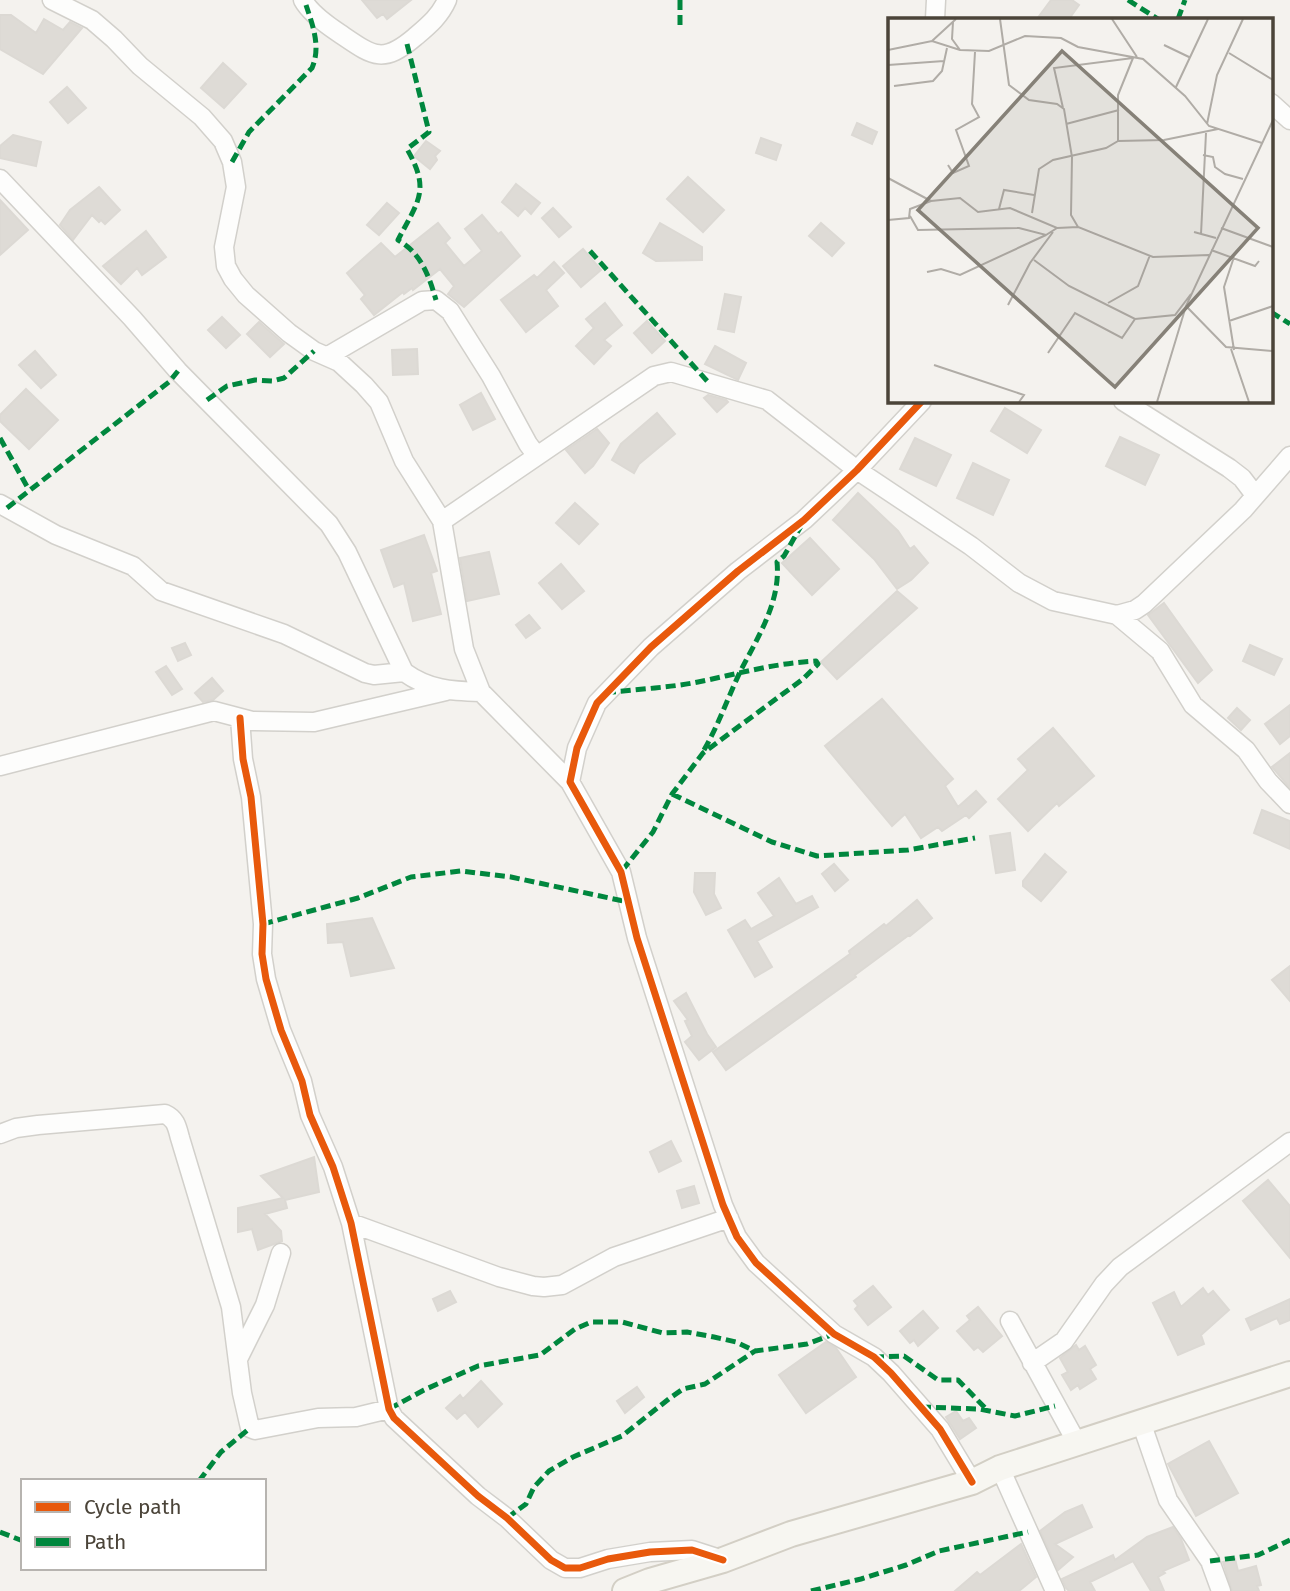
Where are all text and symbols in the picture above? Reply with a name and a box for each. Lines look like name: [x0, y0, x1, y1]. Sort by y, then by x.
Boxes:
inset map: [888, 18, 1272, 402]
legend: [21, 1479, 266, 1570]
text: Cycle path: [84, 1494, 182, 1520]
text: Path: [84, 1529, 126, 1555]

